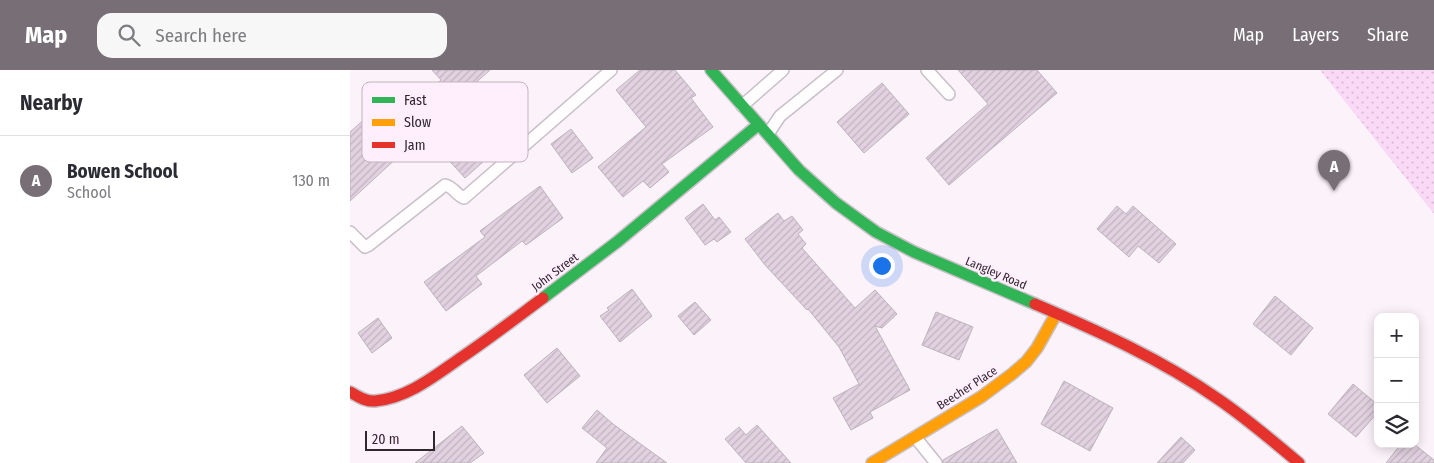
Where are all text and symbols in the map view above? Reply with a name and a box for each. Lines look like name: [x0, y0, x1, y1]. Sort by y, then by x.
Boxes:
search box: [97, 13, 447, 58]
text: Map: [25, 21, 67, 49]
icon: search: [115, 21, 143, 49]
text: Search here: [155, 24, 247, 47]
text: Map: [1233, 24, 1264, 46]
text: Layers: [1292, 24, 1339, 46]
text: Share: [1367, 24, 1409, 46]
legend: [362, 82, 528, 162]
text: Nearby: [20, 90, 82, 116]
text: Fast: [404, 92, 427, 109]
text: Slow: [404, 114, 431, 131]
text: Jam: [404, 137, 425, 154]
pin: A: [1318, 150, 1350, 191]
text: Bowen School: [67, 160, 178, 183]
text: A: [32, 171, 40, 190]
text: 130 m: [292, 171, 330, 190]
text: School: [67, 183, 111, 202]
street label: John Street: [529, 250, 581, 294]
your location: [869, 253, 895, 279]
street label: Langley Road: [963, 254, 1029, 292]
map controls: [1374, 313, 1419, 448]
button: +: [1374, 313, 1419, 358]
button: −: [1374, 358, 1419, 403]
street label: Beecher Place: [934, 363, 1000, 413]
button: layers: [1374, 403, 1419, 448]
scale bar: [365, 428, 435, 451]
text: 20 m: [372, 431, 400, 448]

